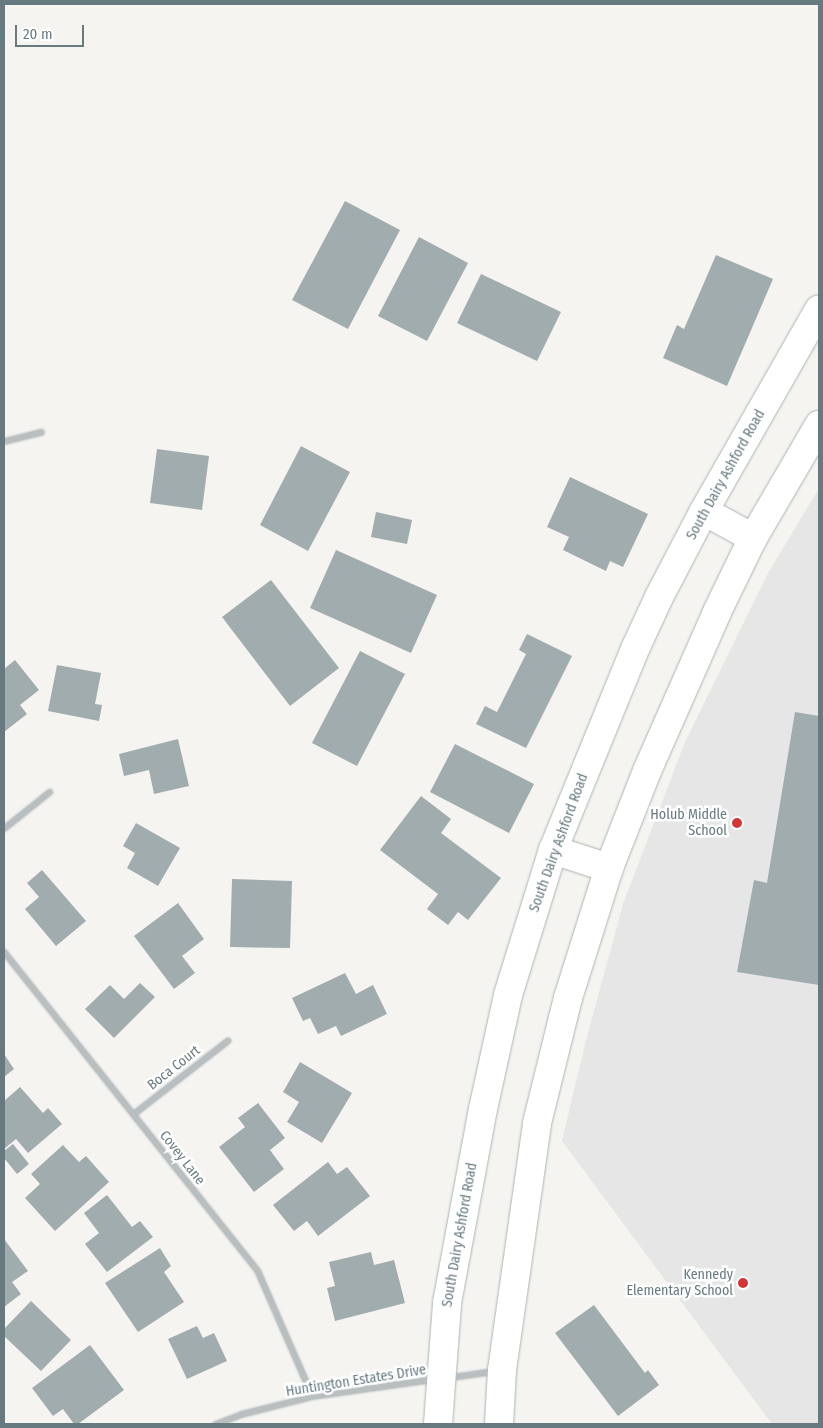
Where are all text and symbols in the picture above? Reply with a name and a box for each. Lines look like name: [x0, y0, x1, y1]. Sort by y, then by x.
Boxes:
scale bar: [18, 15, 86, 47]
text: 20 m: [23, 25, 53, 43]
street label: South Dairy Ashford Road: [683, 407, 769, 543]
street label: South Dairy Ashford Road: [526, 771, 592, 915]
place label: Holub Middle School: [650, 807, 727, 840]
marker: Holub Middle School: [731, 817, 743, 829]
street label: Boca Court: [144, 1042, 204, 1094]
street label: Covey Lane: [156, 1128, 208, 1188]
street label: South Dairy Ashford Road: [439, 1162, 481, 1308]
place label: Kennedy Elementary School: [626, 1267, 733, 1300]
marker: Kennedy Elementary School: [737, 1277, 749, 1289]
street label: Huntington Estates Drive: [285, 1362, 427, 1400]

